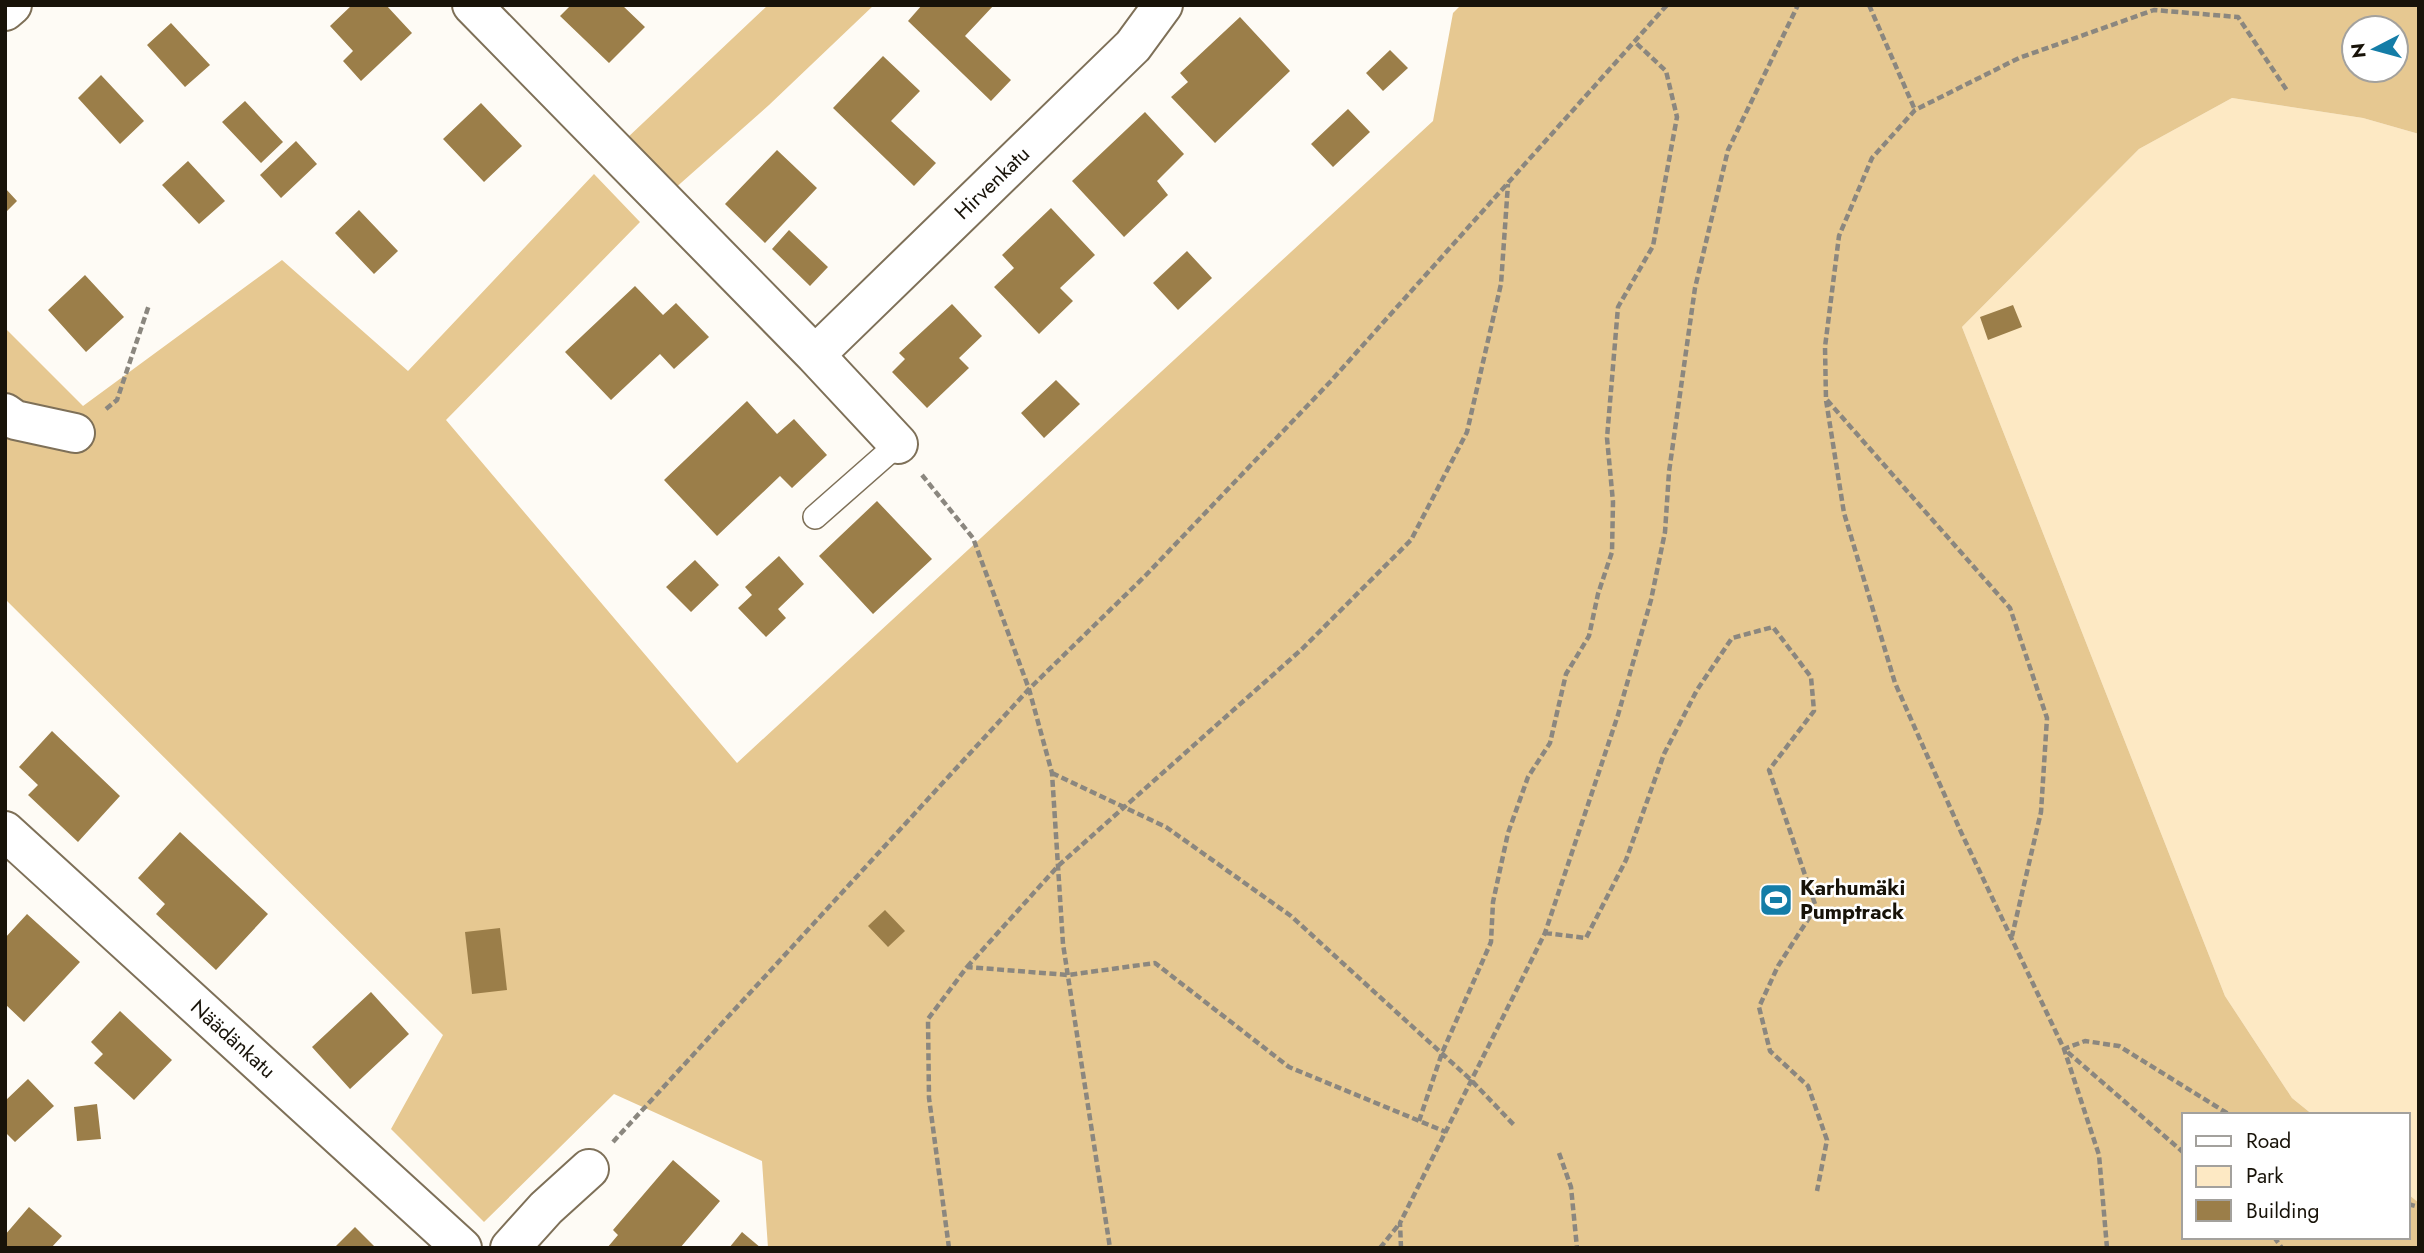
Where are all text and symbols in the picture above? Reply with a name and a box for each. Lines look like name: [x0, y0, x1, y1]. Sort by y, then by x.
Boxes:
north arrow: [2340, 14, 2410, 84]
text: N: [2344, 42, 2373, 60]
street label: Hirvenkatu: [948, 139, 1036, 227]
place label: Karhumäki Pumptrack: [1800, 873, 1905, 927]
sports icon: Karhumäki Pumptrack: [1757, 881, 1795, 919]
street label: Näädänkatu: [184, 993, 282, 1085]
legend: [2182, 1113, 2410, 1239]
text: Road: [2246, 1126, 2291, 1156]
text: Park: [2246, 1161, 2284, 1191]
text: Building: [2246, 1196, 2319, 1226]

